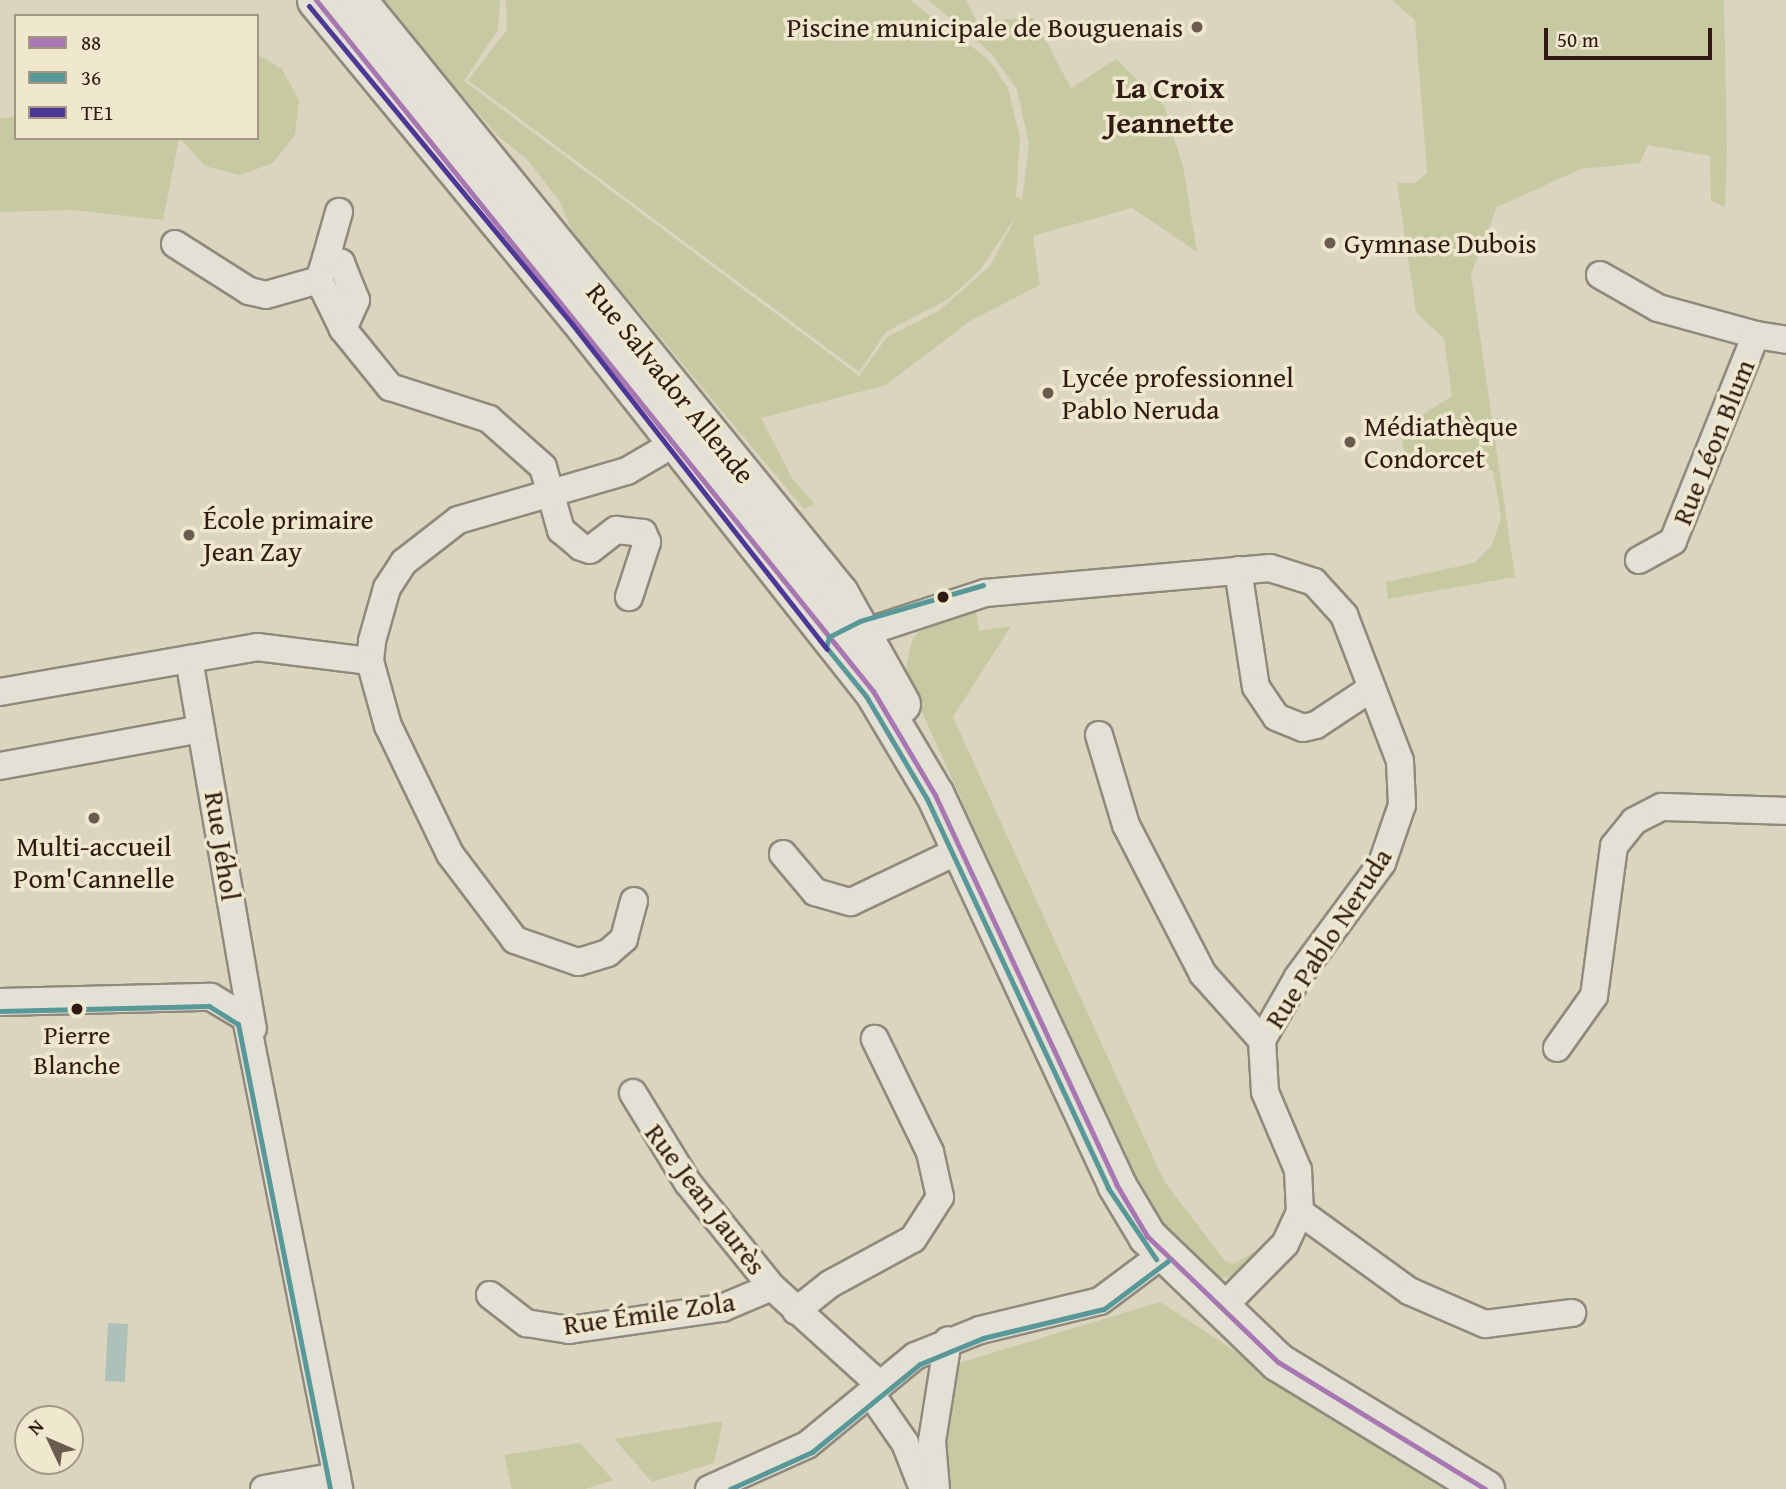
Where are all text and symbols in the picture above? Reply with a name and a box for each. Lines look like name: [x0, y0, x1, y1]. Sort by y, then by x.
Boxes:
place label: Piscine municipale de Bouguenais: [787, 10, 1183, 44]
legend: [14, 14, 259, 140]
scale bar: [1548, 14, 1716, 58]
marker: Piscine municipale de Bouguenais: [1189, 19, 1205, 35]
text: 50 m: [1557, 24, 1599, 55]
text: 88: [81, 27, 101, 58]
text: 36: [81, 62, 101, 93]
district label: La Croix Jeannette: [1106, 69, 1234, 140]
text: TE1: [81, 97, 114, 128]
place label: Gymnase Dubois: [1344, 226, 1537, 260]
marker: Gymnase Dubois: [1322, 235, 1338, 251]
street label: Rue Salvador Allende: [580, 276, 762, 490]
street label: Rue Léon Blum: [1665, 354, 1761, 530]
place label: Lycée professionnel Pablo Neruda: [1062, 360, 1294, 426]
marker: Lycée professionnel Pablo Neruda: [1040, 385, 1056, 401]
place label: Médiathèque Condorcet: [1364, 409, 1518, 475]
marker: Médiathèque Condorcet: [1342, 434, 1358, 450]
place label: École primaire Jean Zay: [203, 502, 374, 568]
marker: École primaire Jean Zay: [181, 527, 197, 543]
unlabelled marker: [936, 590, 950, 604]
street label: Rue Jéhol: [198, 789, 248, 903]
marker: Multi-accueil Pom'Cannelle: [86, 810, 102, 826]
place label: Multi-accueil Pom'Cannelle: [13, 829, 175, 895]
street label: Rue Pablo Neruda: [1257, 842, 1399, 1034]
marker: Pierre Blanche: [70, 1002, 84, 1016]
place label: Pierre Blanche: [34, 1019, 120, 1080]
street label: Rue Jean Jaurès: [638, 1117, 774, 1281]
street label: Rue Émile Zola: [561, 1284, 737, 1342]
north arrow: [14, 1405, 84, 1475]
text: N: [21, 1413, 50, 1441]

